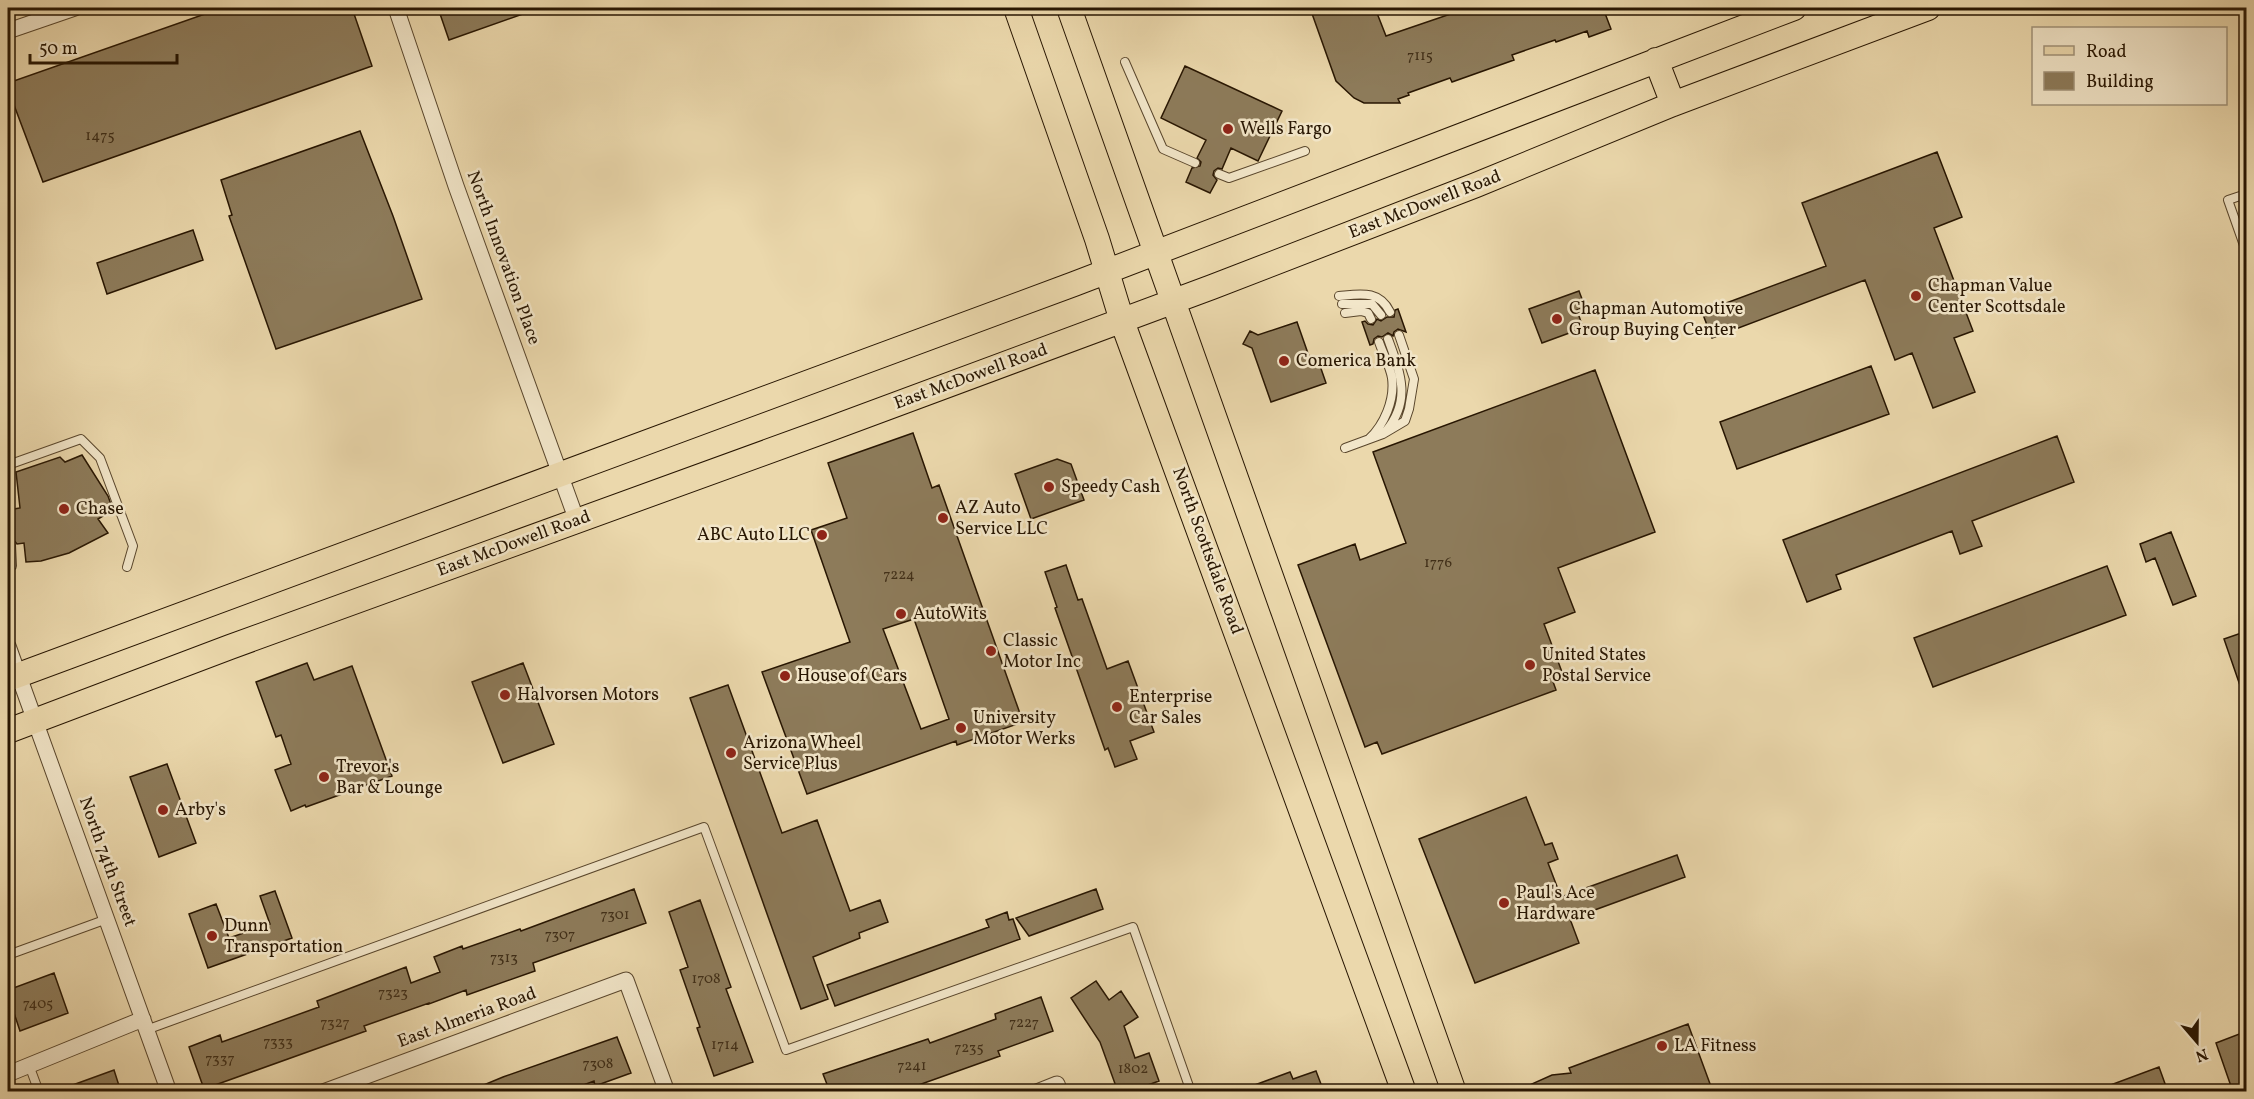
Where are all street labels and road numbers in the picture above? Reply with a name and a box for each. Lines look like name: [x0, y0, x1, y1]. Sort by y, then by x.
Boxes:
street label: East McDowell Road: [1345, 164, 1505, 246]
street label: North Innovation Place: [460, 167, 546, 349]
street label: East McDowell Road: [891, 338, 1051, 416]
street label: North Scottsdale Road: [1165, 464, 1249, 638]
street label: East McDowell Road: [434, 505, 594, 583]
street label: North 74th Street: [72, 794, 142, 930]
street label: East Almeria Road: [394, 981, 540, 1055]

